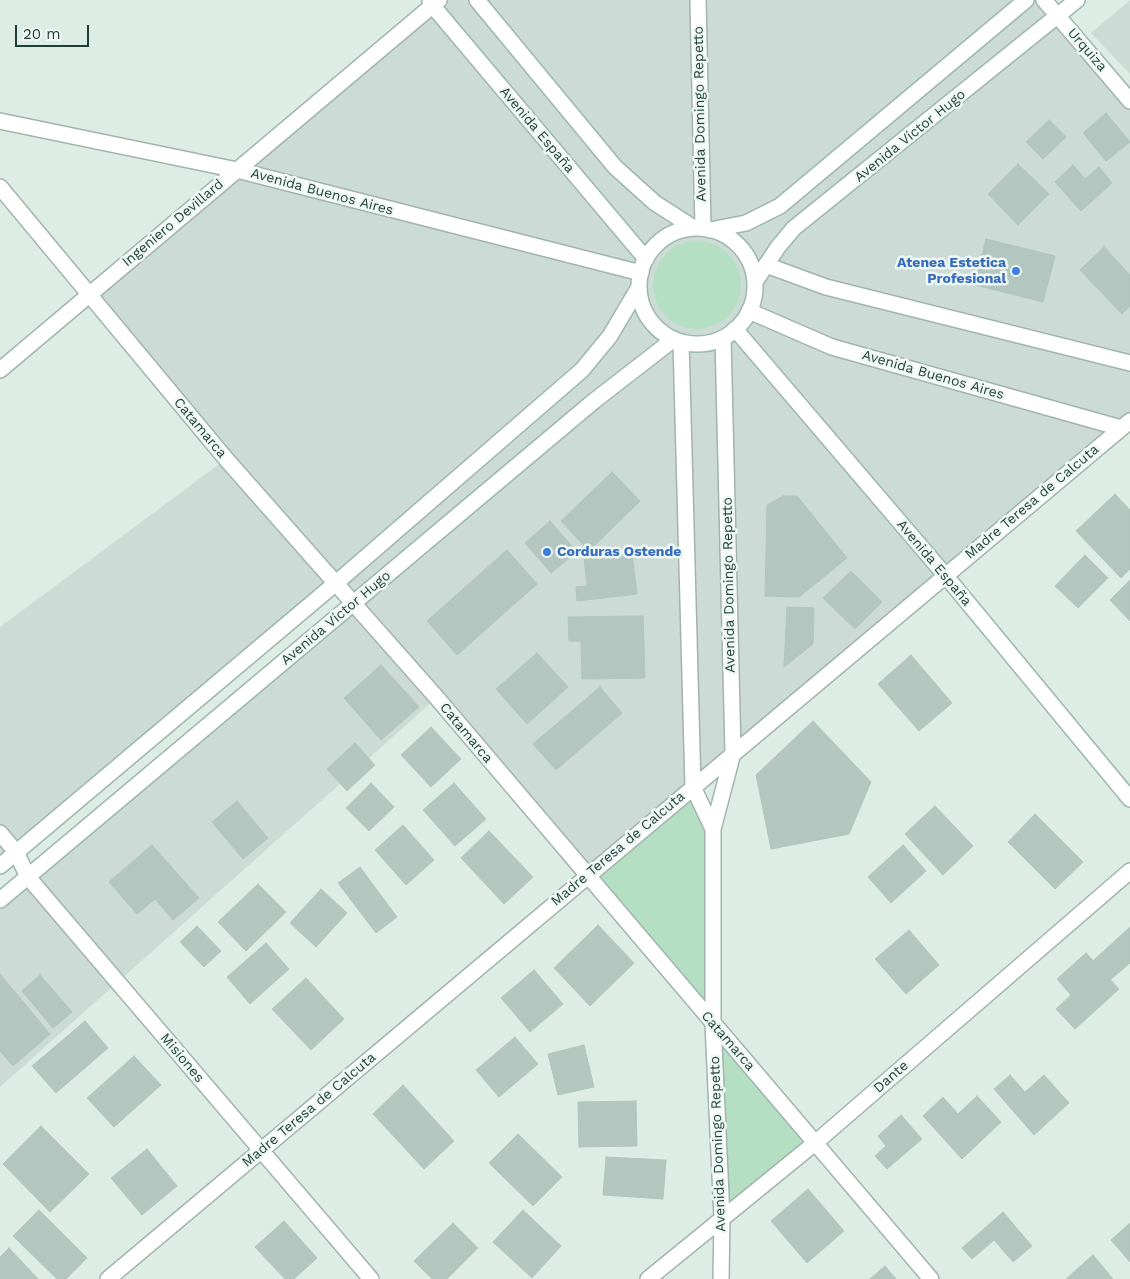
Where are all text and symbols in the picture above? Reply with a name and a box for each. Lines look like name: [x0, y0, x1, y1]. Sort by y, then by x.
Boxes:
scale bar: [18, 15, 91, 47]
text: 20 m: [23, 25, 61, 43]
street label: Urquiza: [1064, 25, 1110, 75]
street label: Avenida Domingo Repetto: [690, 26, 710, 202]
street label: Avenida España: [496, 83, 578, 177]
street label: Avenida Víctor Hugo: [851, 86, 969, 186]
street label: Avenida Buenos Aires: [249, 165, 395, 219]
street label: Ingeniero Devillard: [119, 176, 227, 270]
place label: Atenea Estetica Profesional: [897, 255, 1006, 288]
marker: Atenea Estetica Profesional: [1010, 265, 1022, 277]
street label: Avenida Buenos Aires: [860, 347, 1006, 403]
street label: Catamarca: [170, 394, 230, 462]
street label: Madre Teresa de Calcuta: [962, 441, 1102, 563]
street label: Avenida Domingo Repetto: [719, 497, 739, 673]
street label: Avenida España: [893, 516, 975, 610]
place label: Corduras Ostende: [557, 544, 681, 560]
marker: Corduras Ostende: [541, 546, 553, 558]
street label: Avenida Víctor Hugo: [278, 567, 394, 669]
street label: Catamarca: [436, 699, 496, 767]
street label: Madre Teresa de Calcuta: [548, 788, 688, 910]
street label: Catamarca: [698, 1008, 758, 1074]
street label: Misiones: [157, 1030, 207, 1086]
street label: Madre Teresa de Calcuta: [239, 1049, 379, 1171]
street label: Avenida Domingo Repetto: [707, 1056, 729, 1232]
street label: Dante: [870, 1057, 912, 1097]

